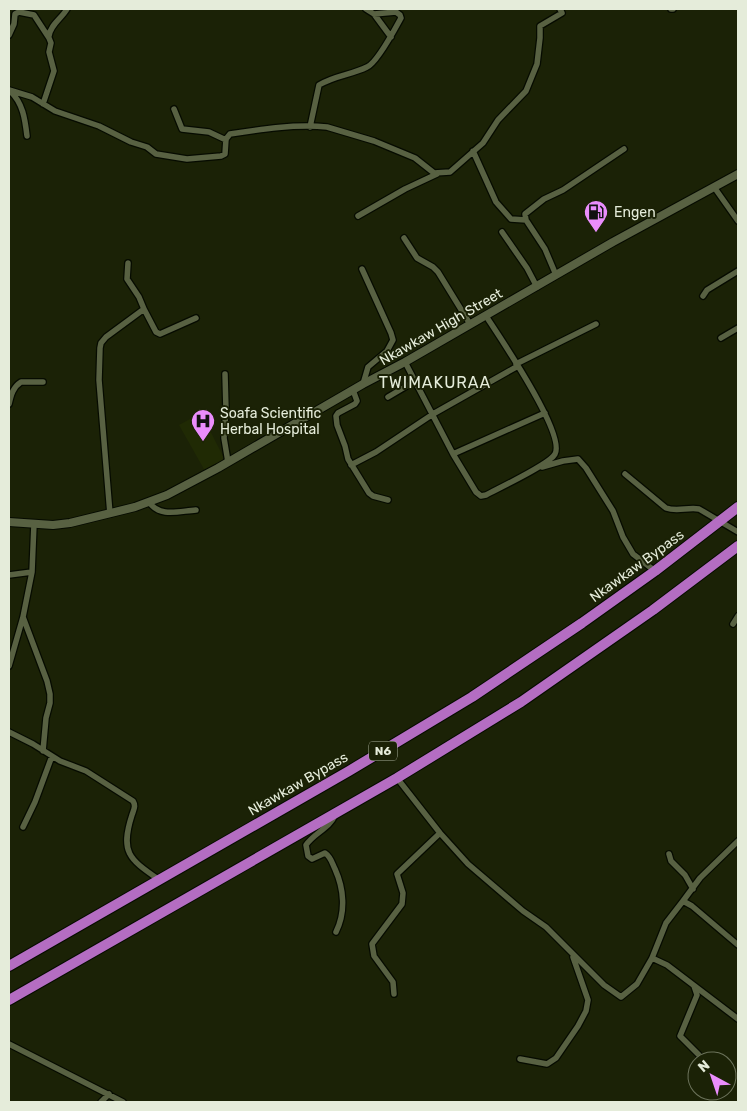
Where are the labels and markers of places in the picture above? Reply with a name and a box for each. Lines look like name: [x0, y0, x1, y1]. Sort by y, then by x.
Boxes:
fuel station icon: Engen: [583, 199, 609, 233]
place label: Engen: [614, 204, 656, 221]
place label: Soafa Scientific Herbal Hospital: [220, 405, 321, 438]
hospital icon: Soafa Scientific Herbal Hospital: [190, 408, 216, 442]

